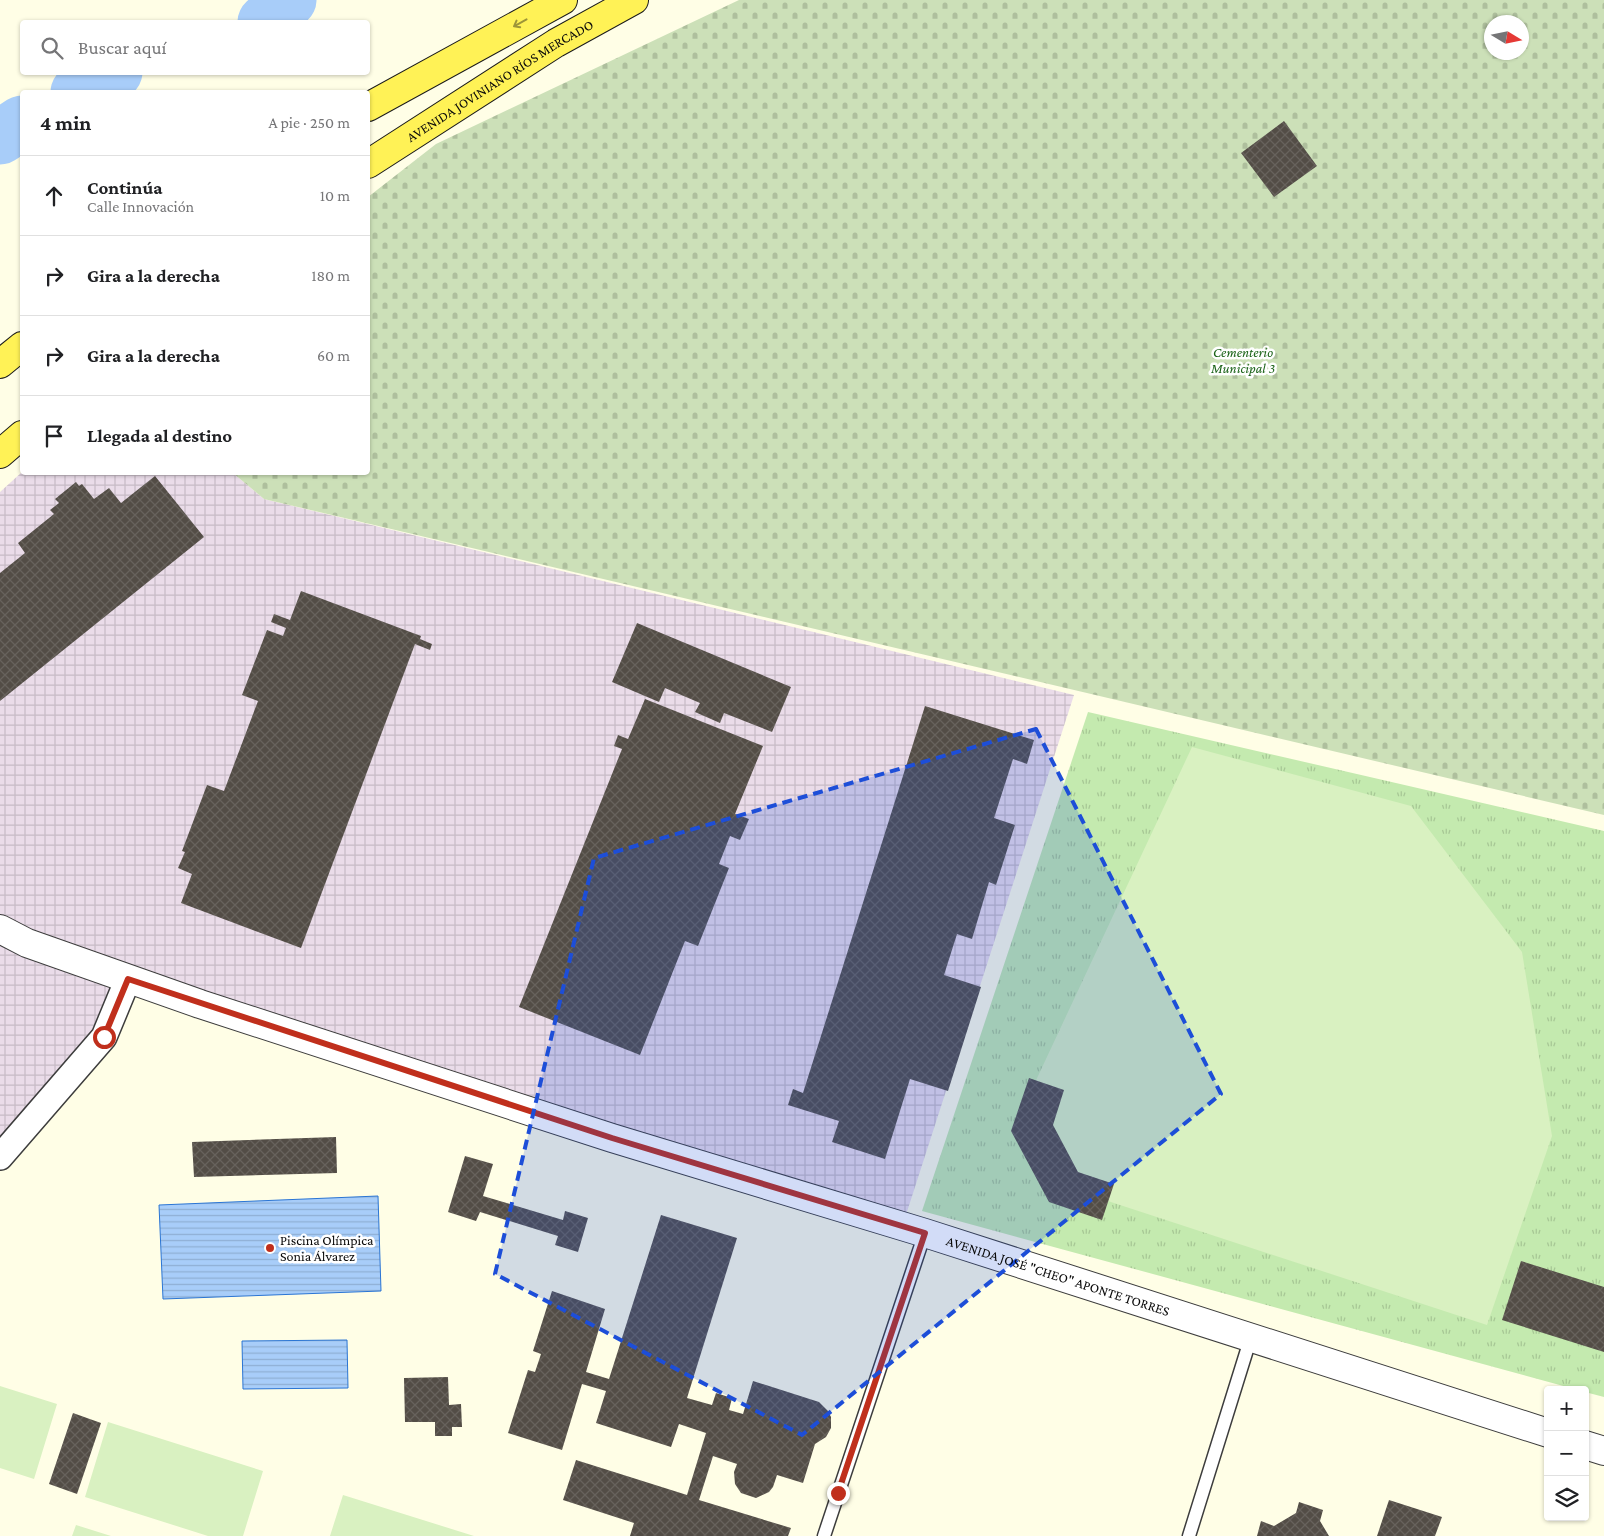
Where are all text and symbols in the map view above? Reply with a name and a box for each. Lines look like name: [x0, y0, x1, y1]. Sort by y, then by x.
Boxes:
north arrow: [1484, 15, 1529, 60]
street label: AVENIDA JOVINIANO RÍOS MERCADO: [404, 16, 596, 145]
one-way arrow: [513, 19, 528, 28]
search box: [20, 20, 370, 75]
icon: search: [38, 34, 66, 62]
text: Buscar aquí: [78, 37, 167, 58]
text: 4 min: [40, 111, 91, 135]
text: A pie · 250 m: [268, 114, 350, 131]
text: Continúa: [87, 177, 163, 198]
icon: ahead: [40, 182, 68, 210]
text: 10 m: [320, 187, 350, 204]
text: Calle Innovación: [87, 198, 194, 215]
icon: right: [40, 262, 68, 290]
text: Gira a la derecha: [87, 265, 220, 286]
text: 180 m: [311, 267, 350, 284]
icon: right: [40, 342, 68, 370]
park label: Cementerio Municipal 3: [1210, 344, 1275, 376]
text: Gira a la derecha: [87, 345, 220, 366]
text: 60 m: [317, 347, 350, 364]
icon: arrive: [40, 422, 68, 450]
text: Llegada al destino: [87, 425, 232, 446]
route start: [93, 1026, 116, 1049]
place label: Piscina Olímpica Sonia Álvarez: [280, 1232, 374, 1264]
street label: AVENIDA JOSÉ "CHEO" APONTE TORRES: [944, 1232, 1172, 1319]
marker: Piscina Olímpica Sonia Álvarez: [264, 1242, 276, 1254]
map controls: [1544, 1386, 1589, 1521]
button: +: [1544, 1386, 1589, 1431]
button: −: [1544, 1431, 1589, 1476]
button: layers: [1544, 1476, 1589, 1521]
route end: [827, 1482, 850, 1505]

